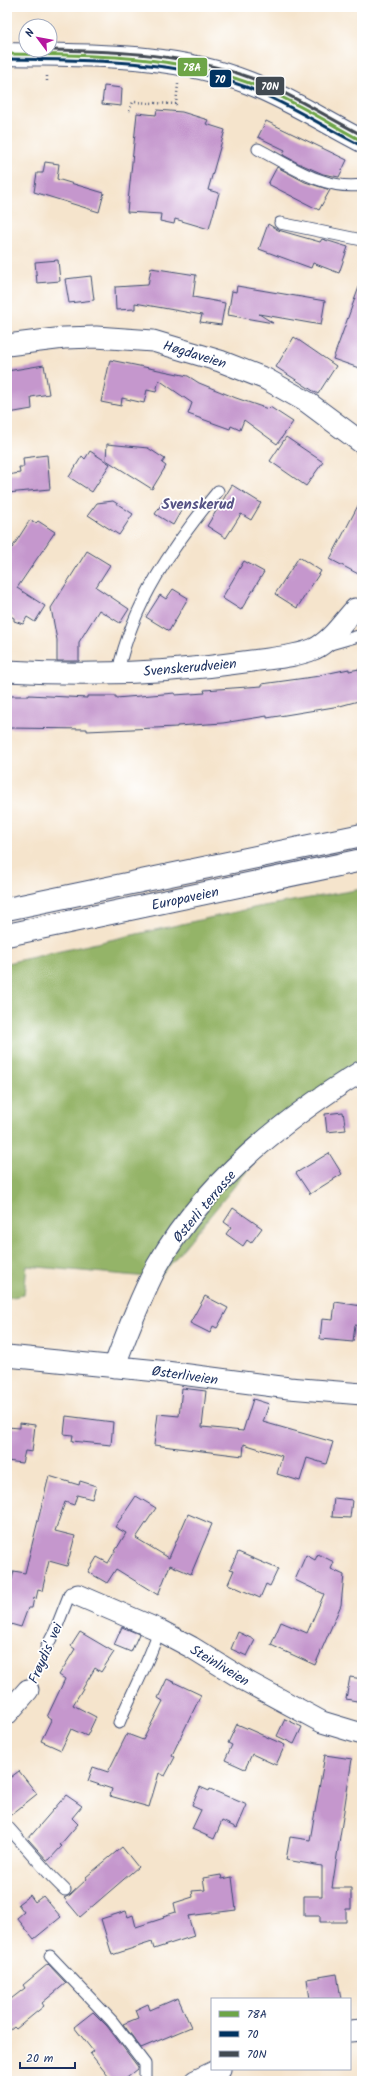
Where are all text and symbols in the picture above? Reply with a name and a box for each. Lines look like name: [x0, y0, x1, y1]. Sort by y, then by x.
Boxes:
north arrow: [18, 18, 58, 58]
text: N: [21, 25, 40, 41]
line badge: 78A: [177, 57, 208, 77]
text: 78A: [183, 59, 201, 77]
line badge: 70: [209, 69, 232, 88]
text: 70: [215, 71, 226, 89]
line badge: 70N: [255, 76, 285, 96]
text: 70N: [261, 78, 279, 96]
street label: Høgdaveien: [160, 335, 229, 375]
district label: Svenskerud: [162, 493, 235, 517]
street label: Svenskerudveien: [143, 653, 238, 683]
street label: Europaveien: [149, 881, 221, 917]
street label: Østerli terrasse: [168, 1165, 242, 1248]
street label: Østerliveien: [150, 1360, 220, 1392]
street label: Frøydis' vei: [23, 1619, 69, 1687]
street label: Steinliveien: [186, 1639, 253, 1692]
legend: [211, 1998, 351, 2070]
text: 78A: [247, 2005, 267, 2024]
text: 70: [247, 2025, 259, 2044]
scale bar: [20, 2044, 75, 2070]
text: 70N: [247, 2045, 267, 2064]
text: 20 m: [26, 2049, 54, 2068]

